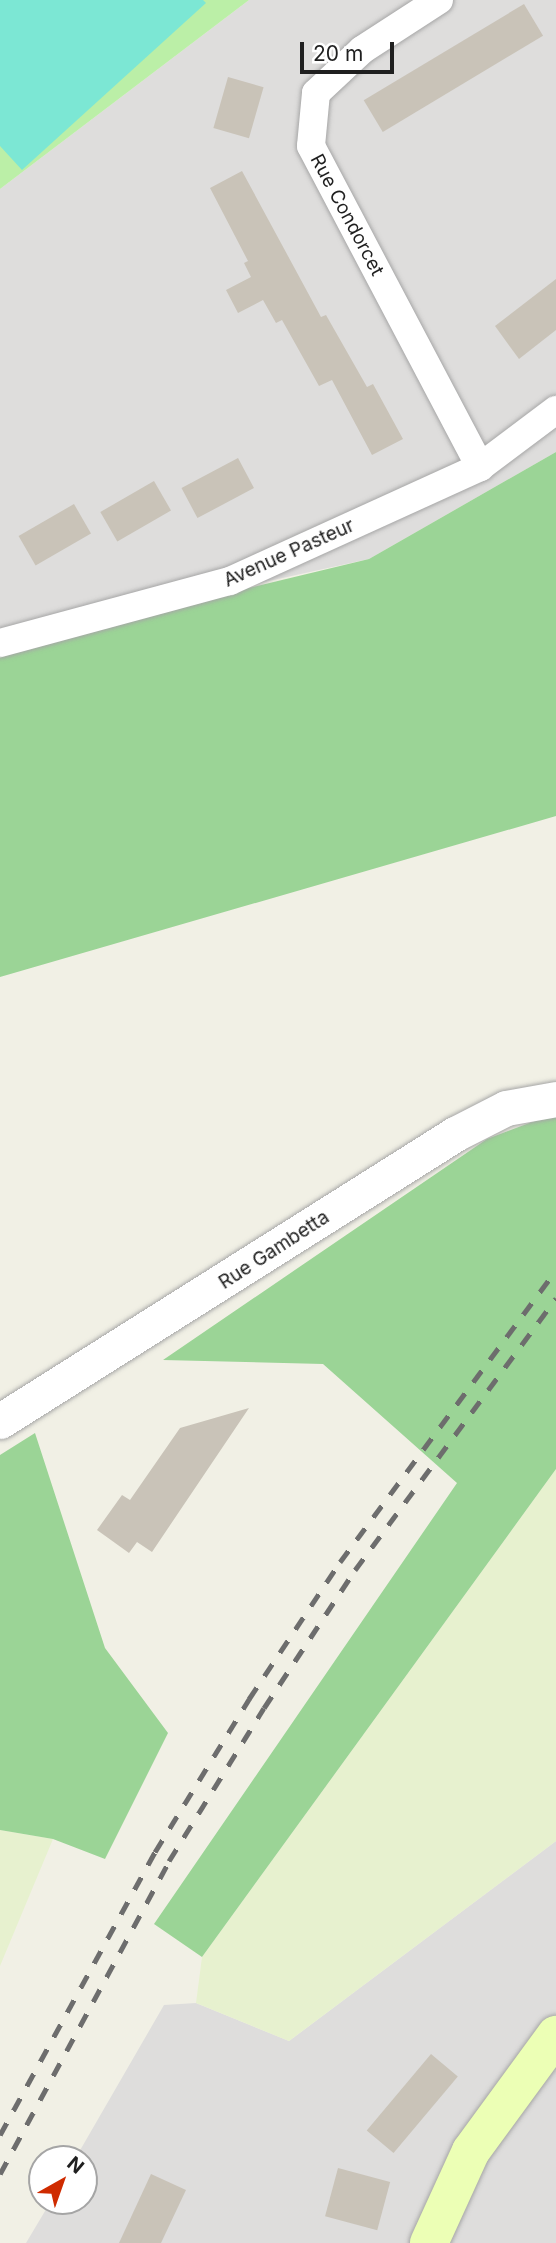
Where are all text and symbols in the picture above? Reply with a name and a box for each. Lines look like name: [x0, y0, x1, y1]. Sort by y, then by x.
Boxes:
scale bar: [304, 28, 398, 72]
text: 20 m: [313, 41, 363, 66]
street label: Rue Condorcet: [305, 150, 389, 280]
street label: Avenue Pasteur: [220, 514, 358, 592]
street label: Rue Gambetta: [215, 1206, 333, 1294]
north arrow: [28, 2145, 98, 2215]
text: N: [63, 2152, 88, 2179]

